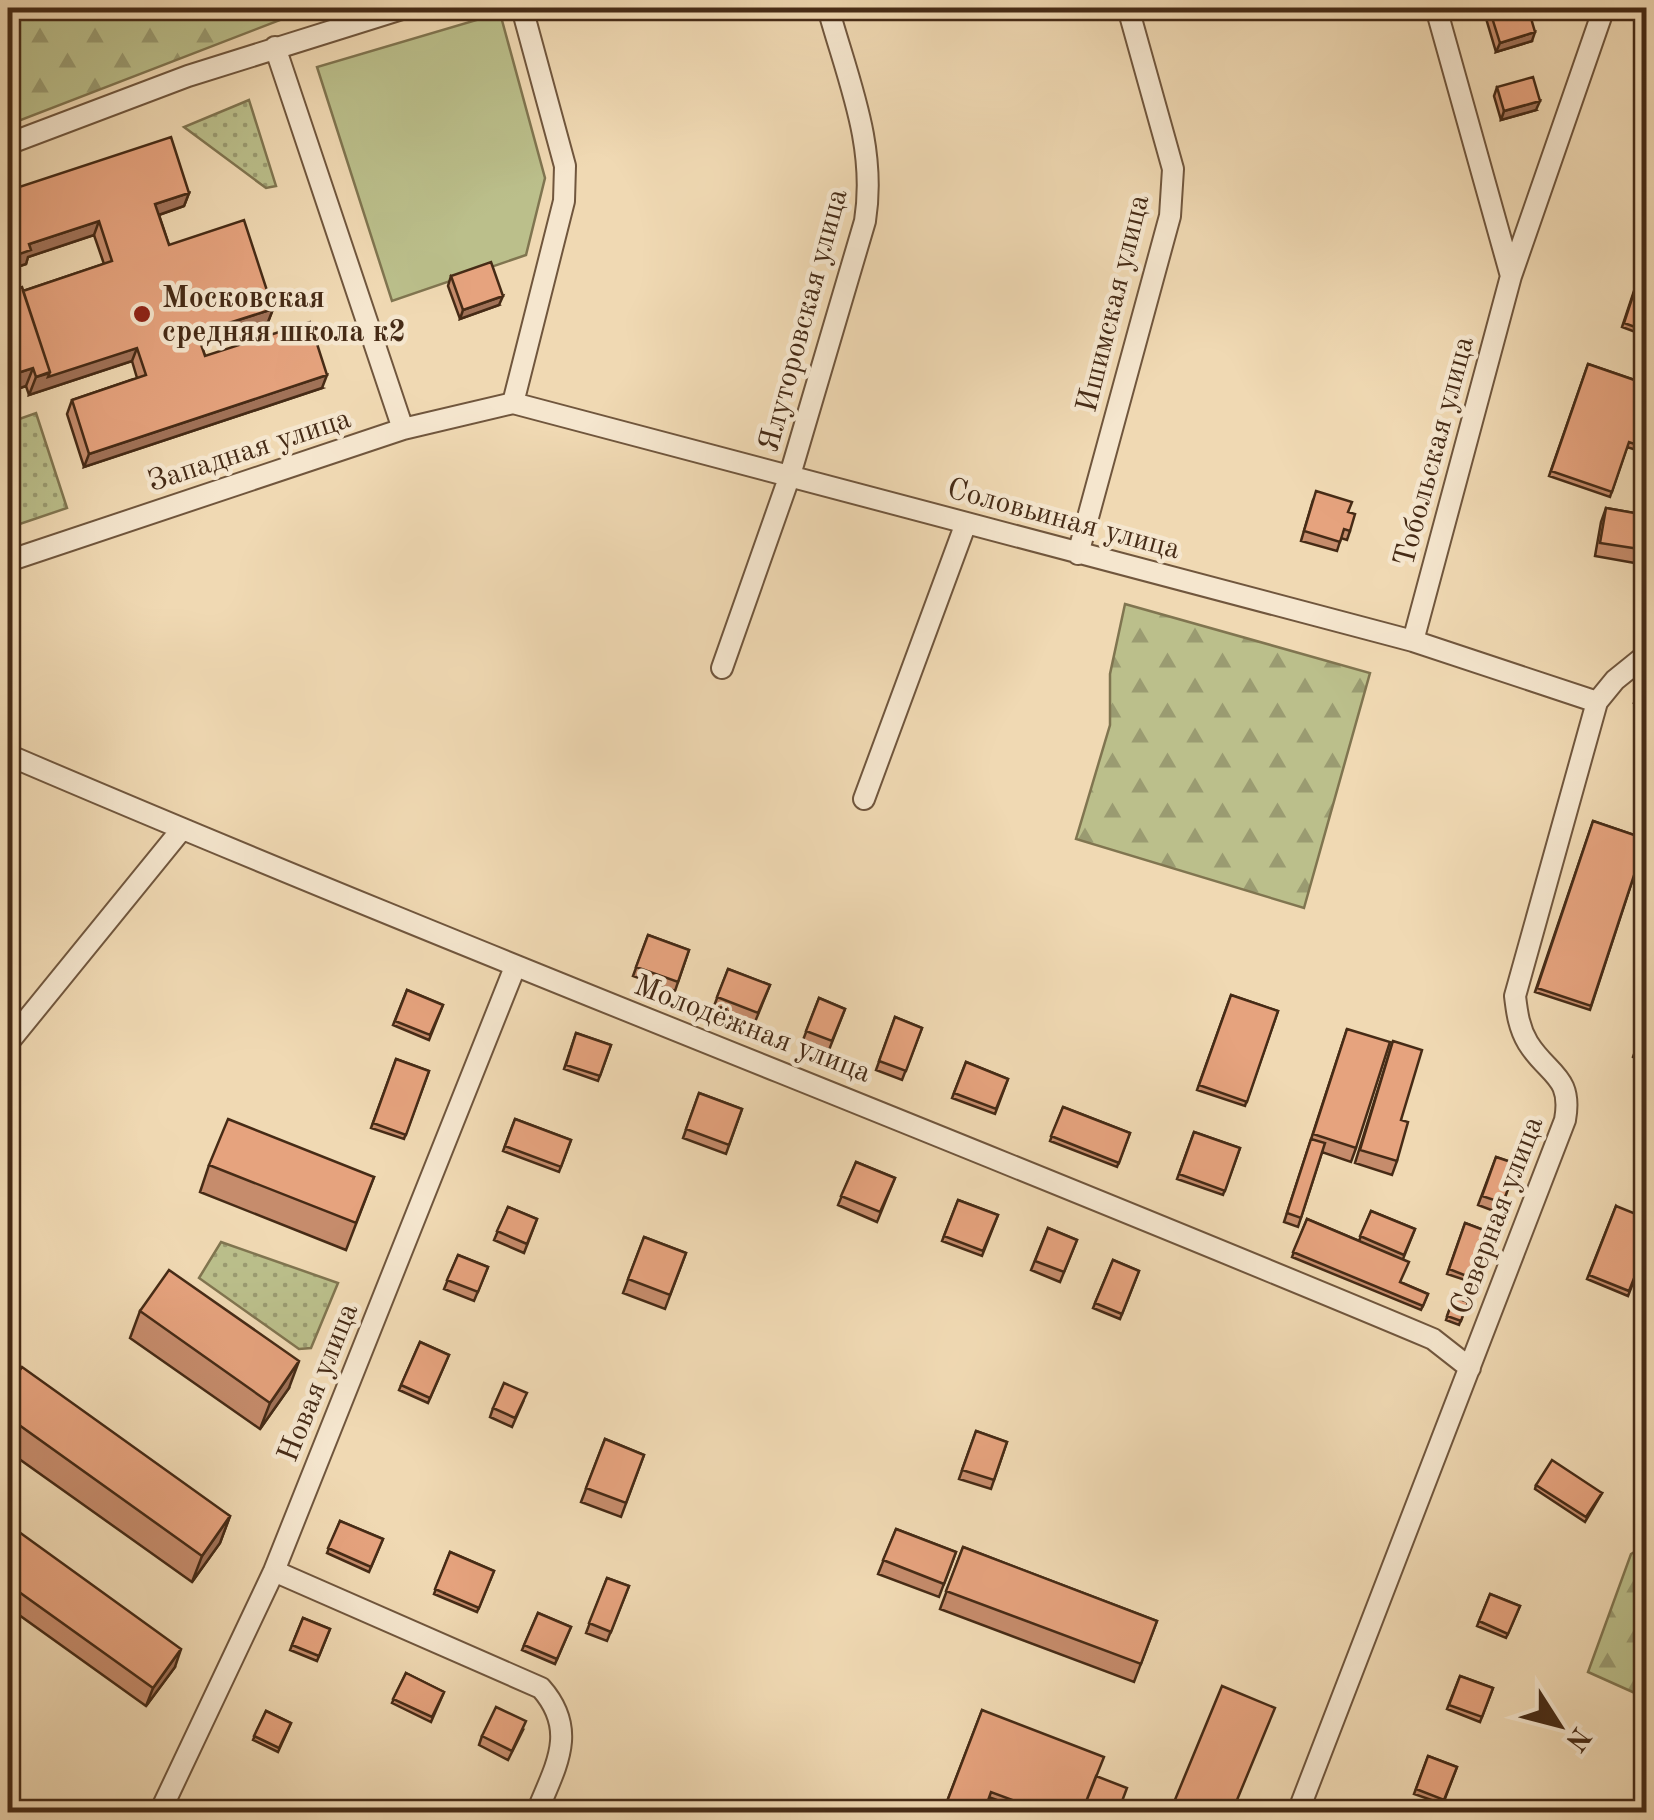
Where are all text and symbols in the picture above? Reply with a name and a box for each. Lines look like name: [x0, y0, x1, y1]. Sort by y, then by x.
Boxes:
street label: Ялуторовская улица: [754, 186, 854, 455]
street label: Ишимская улица: [1072, 191, 1156, 415]
place label: Московская средняя школа к2: [162, 284, 406, 348]
marker: Московская средняя школа к2: [131, 303, 153, 325]
street label: Тобольская улица: [1390, 333, 1480, 570]
street label: Западная улица: [144, 404, 355, 498]
street label: Соловьиная улица: [944, 474, 1183, 566]
street label: Молодёжная улица: [630, 971, 875, 1089]
street label: Северная улица: [1446, 1112, 1549, 1319]
street label: Новая улица: [273, 1299, 364, 1466]
north arrow: [1509, 1675, 1609, 1775]
text: N: [1559, 1721, 1594, 1755]

